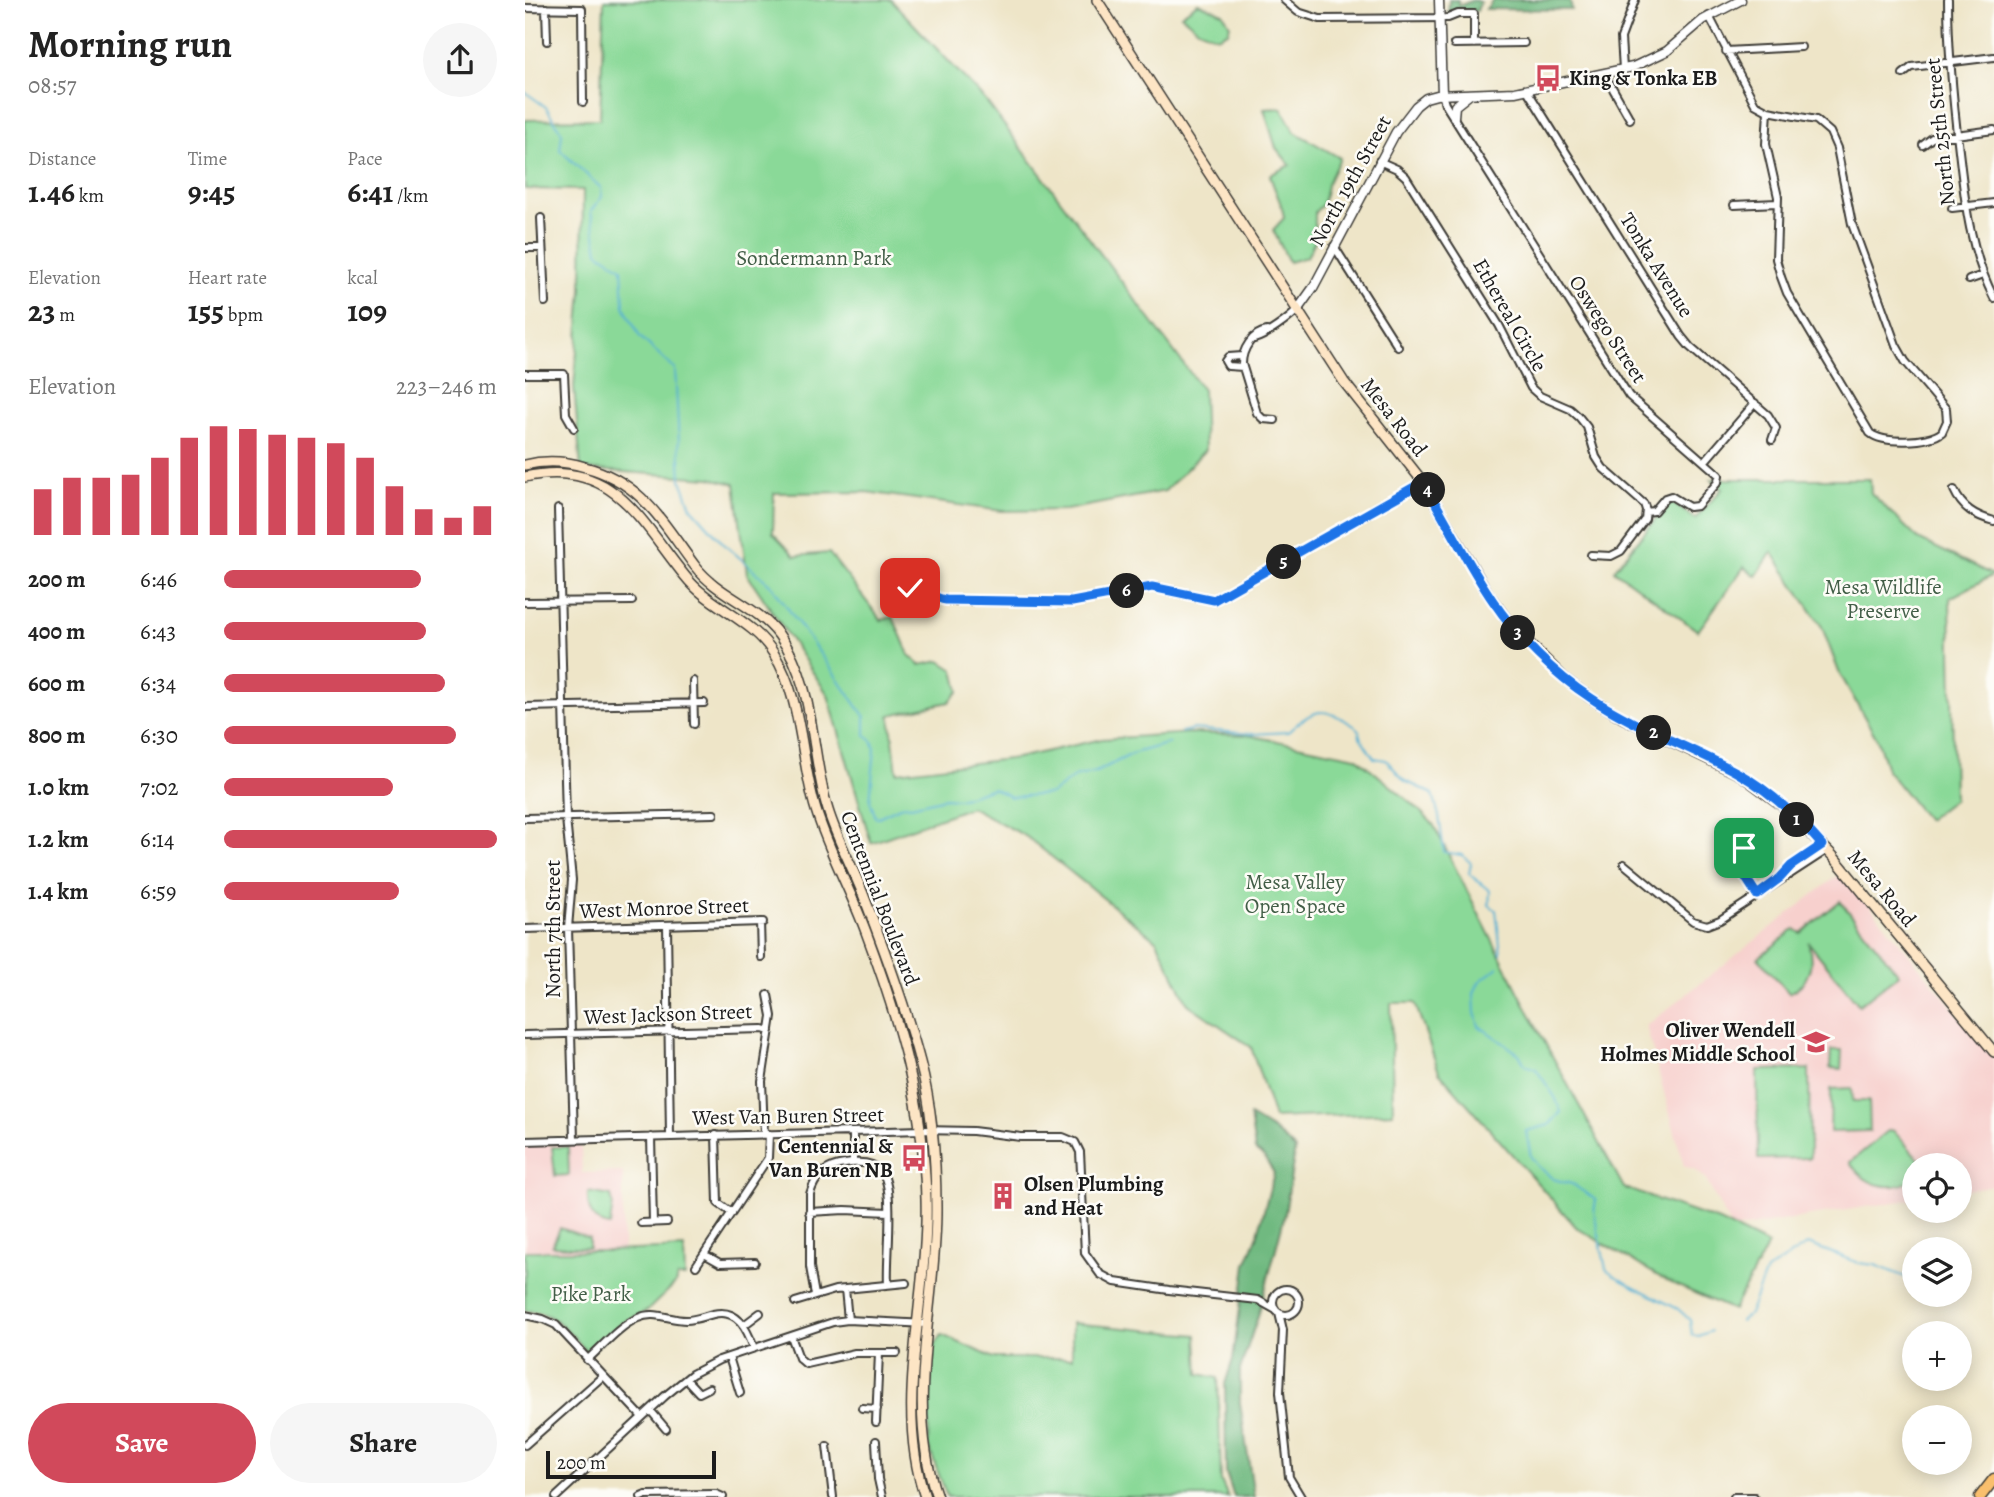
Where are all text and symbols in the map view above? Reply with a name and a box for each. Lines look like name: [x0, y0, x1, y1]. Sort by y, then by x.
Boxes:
text: Morning run: [28, 18, 232, 70]
button: share: [423, 23, 497, 97]
street label: North 25th Street: [1918, 57, 1962, 207]
bus stop icon: King & Tonka EB: [1533, 63, 1563, 93]
place label: King & Tonka EB: [1569, 64, 1717, 92]
text: 08:57: [28, 70, 76, 101]
street label: North 19th Street: [1302, 110, 1398, 252]
text: Distance: [28, 146, 96, 172]
text: Time: [188, 146, 227, 172]
text: Pace: [347, 146, 383, 172]
text: 1.46: [28, 172, 75, 212]
text: 9:45: [188, 172, 236, 212]
text: 6:41: [347, 172, 393, 212]
text: km: [75, 183, 104, 209]
text: /km: [393, 183, 429, 209]
street label: Tonka Avenue: [1614, 207, 1700, 323]
park label: Sondermann Park: [736, 244, 892, 272]
street label: Ethereal Circle: [1466, 253, 1554, 377]
text: Elevation: [28, 265, 101, 291]
text: Heart rate: [188, 265, 267, 291]
text: kcal: [347, 265, 378, 291]
street label: Oswego Street: [1563, 270, 1653, 388]
text: 23: [28, 291, 55, 331]
text: 155: [188, 291, 224, 331]
text: 109: [347, 291, 387, 331]
text: m: [55, 302, 75, 328]
text: bpm: [224, 302, 263, 328]
text: Elevation: [28, 371, 116, 402]
text: 223–246 m: [396, 371, 497, 402]
street label: Mesa Road: [1354, 372, 1434, 463]
pin: 4: [1411, 472, 1445, 508]
text: 4: [1423, 476, 1432, 502]
pin: 5: [1267, 544, 1301, 580]
text: 5: [1279, 548, 1288, 574]
pin: [880, 558, 940, 618]
text: 200 m: [28, 564, 86, 595]
text: 6:46: [140, 564, 177, 595]
icon: check: [891, 569, 929, 607]
park label: Mesa Wildlife Preserve: [1824, 573, 1942, 625]
pin: 6: [1109, 574, 1145, 608]
text: 6: [1122, 577, 1131, 603]
text: 400 m: [28, 616, 85, 647]
text: 6:43: [140, 616, 176, 647]
pin: 3: [1501, 616, 1535, 650]
text: 3: [1513, 619, 1522, 645]
text: 600 m: [28, 668, 85, 699]
text: 6:34: [140, 668, 176, 699]
pin: 2: [1637, 716, 1671, 750]
text: 2: [1649, 719, 1658, 745]
text: 800 m: [28, 720, 85, 751]
text: 6:30: [140, 720, 178, 751]
text: 1.0 km: [28, 772, 89, 803]
text: 7:02: [140, 772, 178, 803]
pin: 1: [1779, 802, 1815, 838]
text: 1: [1793, 806, 1800, 832]
street label: Centennial Boulevard: [834, 807, 926, 990]
pin: [1714, 818, 1774, 878]
text: 1.2 km: [28, 824, 89, 855]
text: 6:14: [140, 824, 174, 855]
icon: arrive: [1725, 829, 1763, 867]
street label: Mesa Road: [1841, 843, 1923, 933]
street label: North 7th Street: [539, 860, 567, 998]
park label: Mesa Valley Open Space: [1245, 868, 1345, 920]
text: 1.4 km: [28, 876, 89, 907]
text: 6:59: [140, 876, 176, 907]
street label: West Monroe Street: [578, 891, 749, 925]
street label: West Jackson Street: [582, 997, 753, 1031]
place label: Oliver Wendell Holmes Middle School: [1600, 1016, 1795, 1068]
school or university icon: Oliver Wendell Holmes Middle School: [1801, 1027, 1831, 1057]
street label: West Van Buren Street: [691, 1100, 884, 1132]
place label: Centennial & Van Buren NB: [768, 1132, 894, 1184]
bus stop icon: Centennial & Van Buren NB: [899, 1143, 929, 1173]
map controls: [1902, 1153, 1972, 1475]
button: locate: [1902, 1153, 1972, 1223]
place label: Olsen Plumbing and Heat: [1024, 1170, 1164, 1222]
building icon: Olsen Plumbing and Heat: [988, 1181, 1018, 1211]
button: layers: [1902, 1237, 1972, 1307]
park label: Pike Park: [551, 1280, 632, 1308]
button: +: [1902, 1321, 1972, 1391]
button: Save: [28, 1403, 256, 1483]
button: Share: [270, 1403, 497, 1483]
button: −: [1902, 1405, 1972, 1475]
scale bar: [546, 1448, 716, 1480]
text: 200 m: [557, 1450, 606, 1476]

